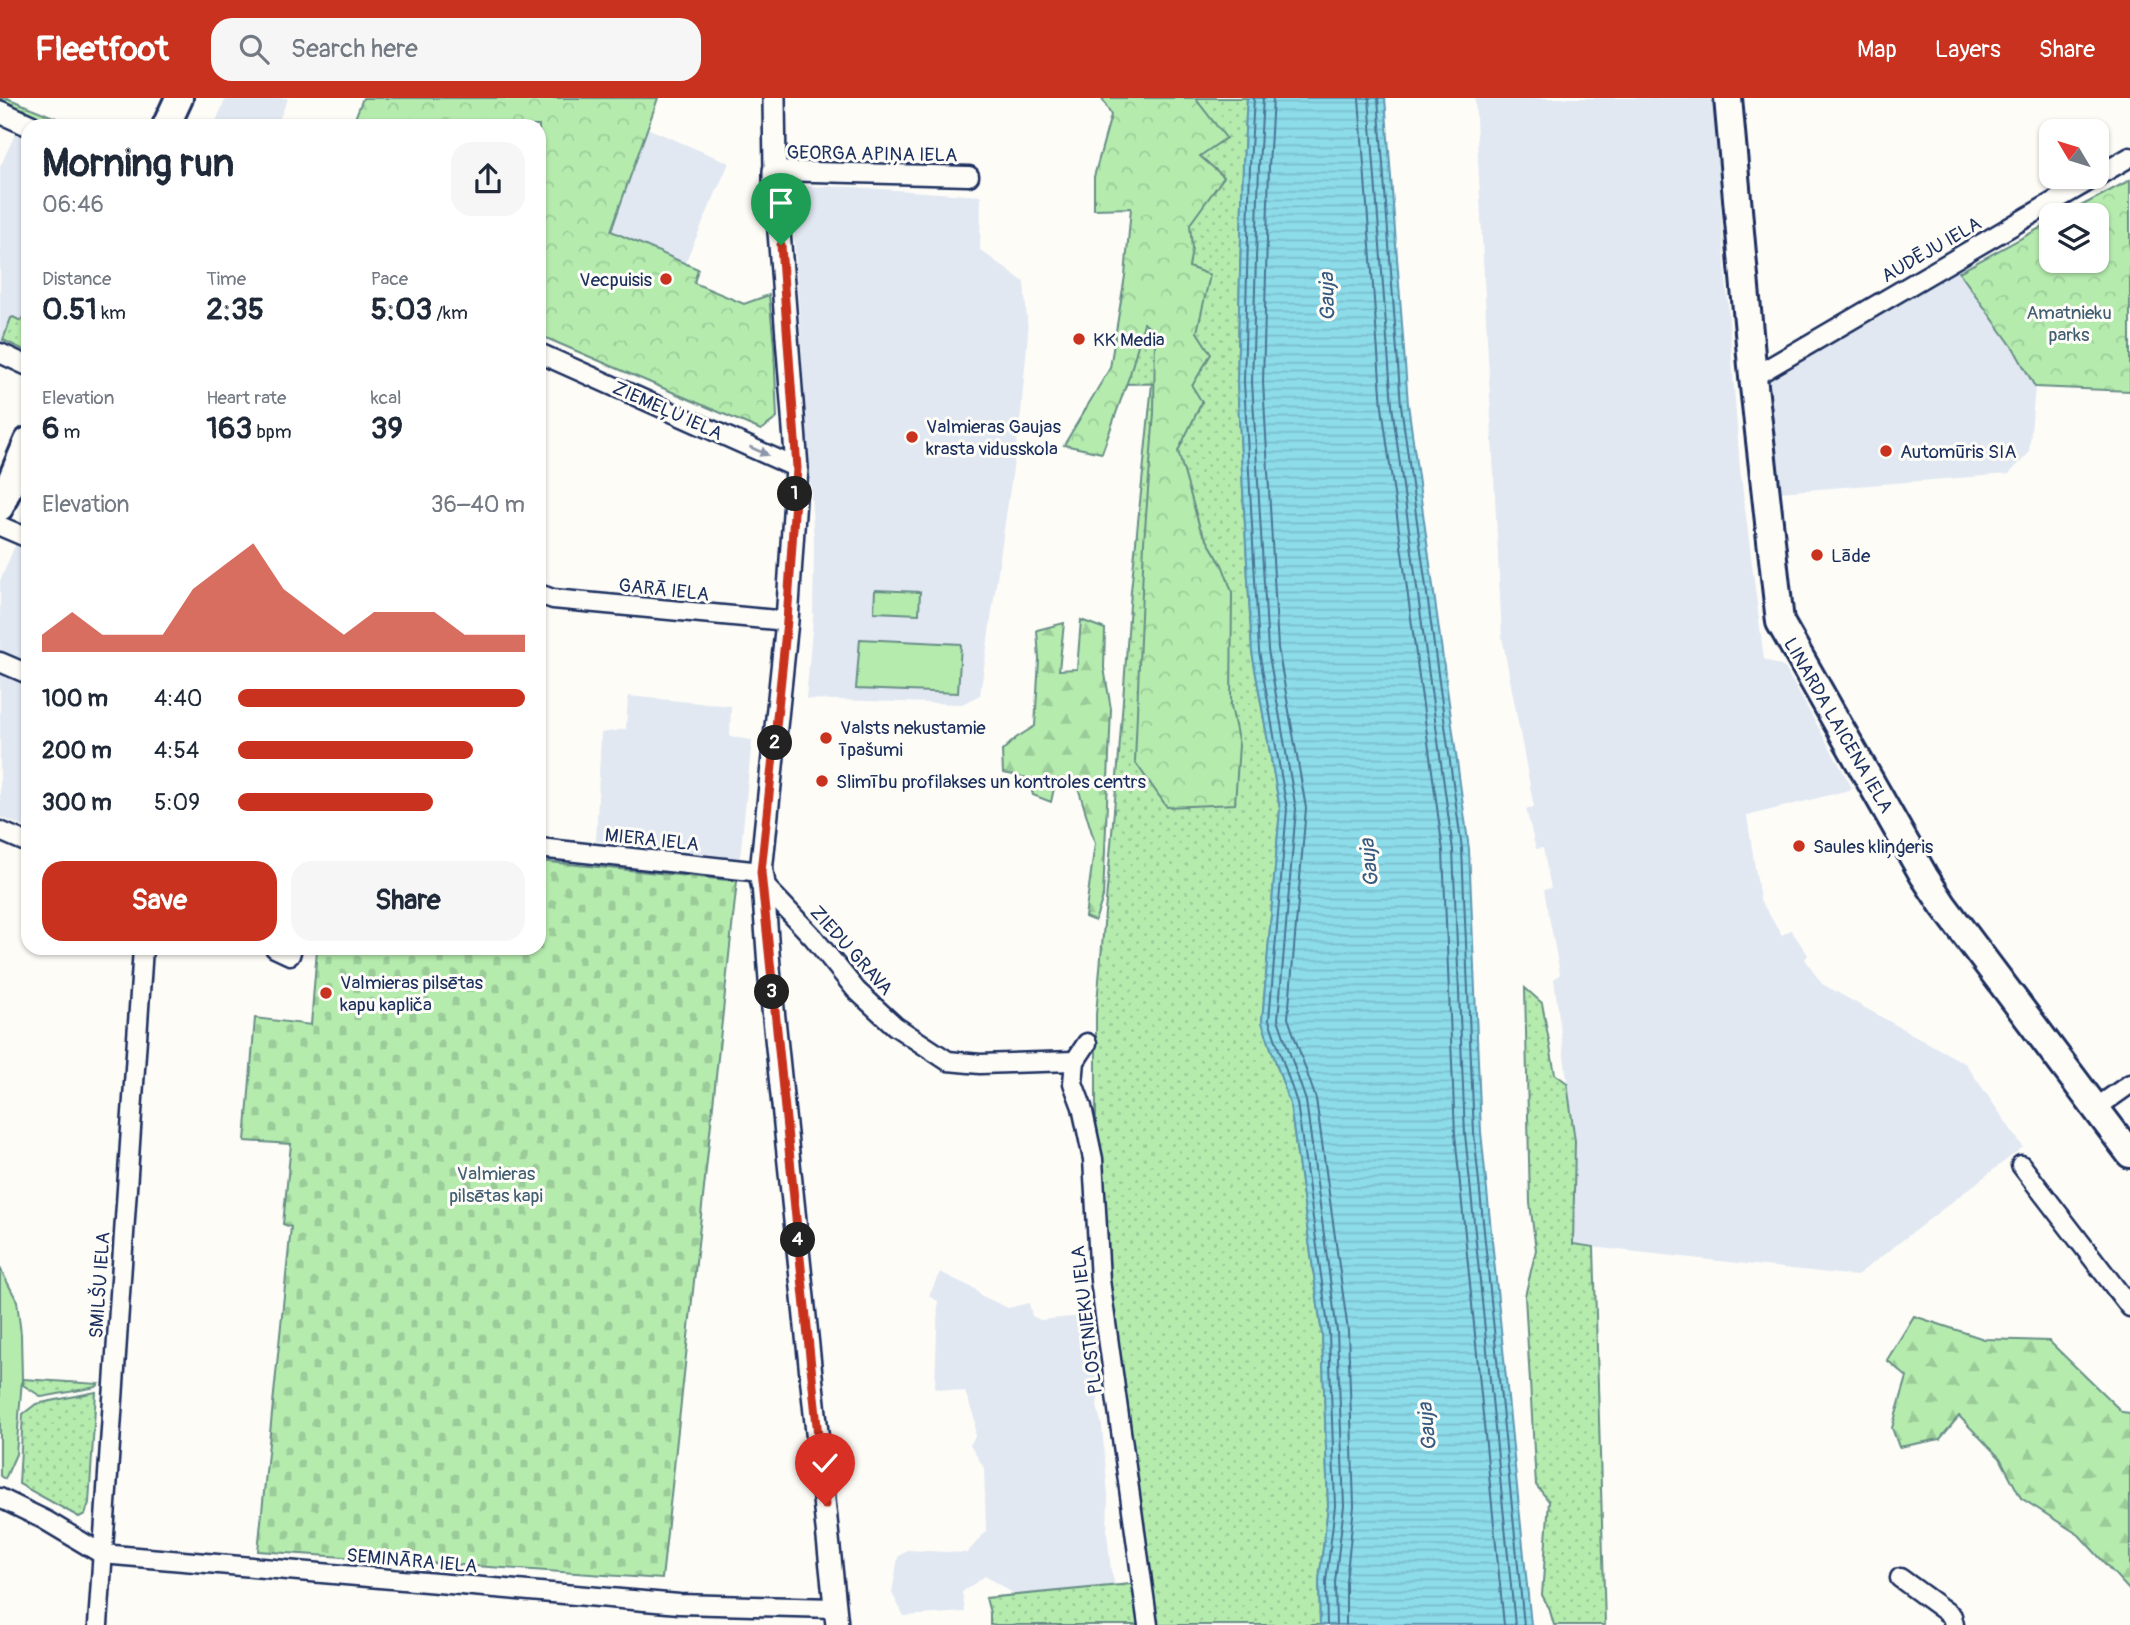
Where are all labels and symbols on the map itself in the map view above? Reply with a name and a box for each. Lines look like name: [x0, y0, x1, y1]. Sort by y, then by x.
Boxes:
north arrow: [2039, 119, 2109, 189]
street label: GEORGA APIŅA IELA: [786, 141, 958, 167]
pin: [751, 173, 811, 245]
street label: AUDĒJU IELA: [1877, 212, 1986, 288]
place label: Vecpuisis: [579, 268, 652, 292]
marker: Vecpuisis: [658, 271, 674, 287]
water label: Gauja: [1313, 271, 1342, 322]
park label: Amatnieku parks: [2026, 301, 2112, 347]
place label: KK Media: [1093, 328, 1165, 352]
marker: KK Media: [1071, 331, 1087, 347]
street label: ZIEMEĻU IELA: [609, 376, 726, 446]
place label: Valmieras Gaujas krasta vidusskola: [926, 415, 1061, 461]
marker: Valmieras Gaujas krasta vidusskola: [904, 429, 920, 445]
place label: Automūris SIA: [1900, 440, 2017, 464]
marker: Automūris SIA: [1878, 443, 1894, 459]
one-way arrow: [749, 445, 769, 457]
pin: 1: [778, 476, 812, 512]
place label: Lāde: [1831, 544, 1871, 568]
marker: Lāde: [1809, 547, 1825, 563]
street label: GARĀ IELA: [617, 573, 710, 607]
street label: LINARDA LAICENA IELA: [1778, 634, 1898, 817]
place label: Valsts nekustamie īpašumi: [838, 716, 986, 762]
pin: 2: [758, 726, 792, 760]
marker: Valsts nekustamie īpašumi: [818, 730, 834, 746]
place label: Slimību profilakses un kontroles centrs: [836, 770, 1146, 794]
marker: Slimību profilakses un kontroles centrs: [814, 773, 830, 789]
street label: MIERA IELA: [604, 823, 700, 857]
place label: Saules kliņģeris: [1813, 835, 1934, 859]
water label: Gauja: [1353, 836, 1385, 888]
marker: Saules kliņģeris: [1791, 838, 1807, 854]
street label: ZIEDU GRAVA: [805, 901, 898, 1001]
place label: Valmieras pilsētas kapu kapliča: [340, 971, 484, 1017]
pin: 3: [754, 974, 790, 1010]
marker: Valmieras pilsētas kapu kapliča: [318, 985, 334, 1001]
park label: Valmieras pilsētas kapi: [449, 1162, 543, 1208]
pin: 4: [780, 1222, 816, 1258]
street label: SMILŠU IELA: [84, 1231, 116, 1339]
street label: PLOSTNIEKU IELA: [1066, 1244, 1108, 1395]
water label: Gauja: [1411, 1400, 1443, 1452]
pin: [795, 1433, 855, 1505]
street label: SEMINĀRA IELA: [345, 1543, 478, 1579]

